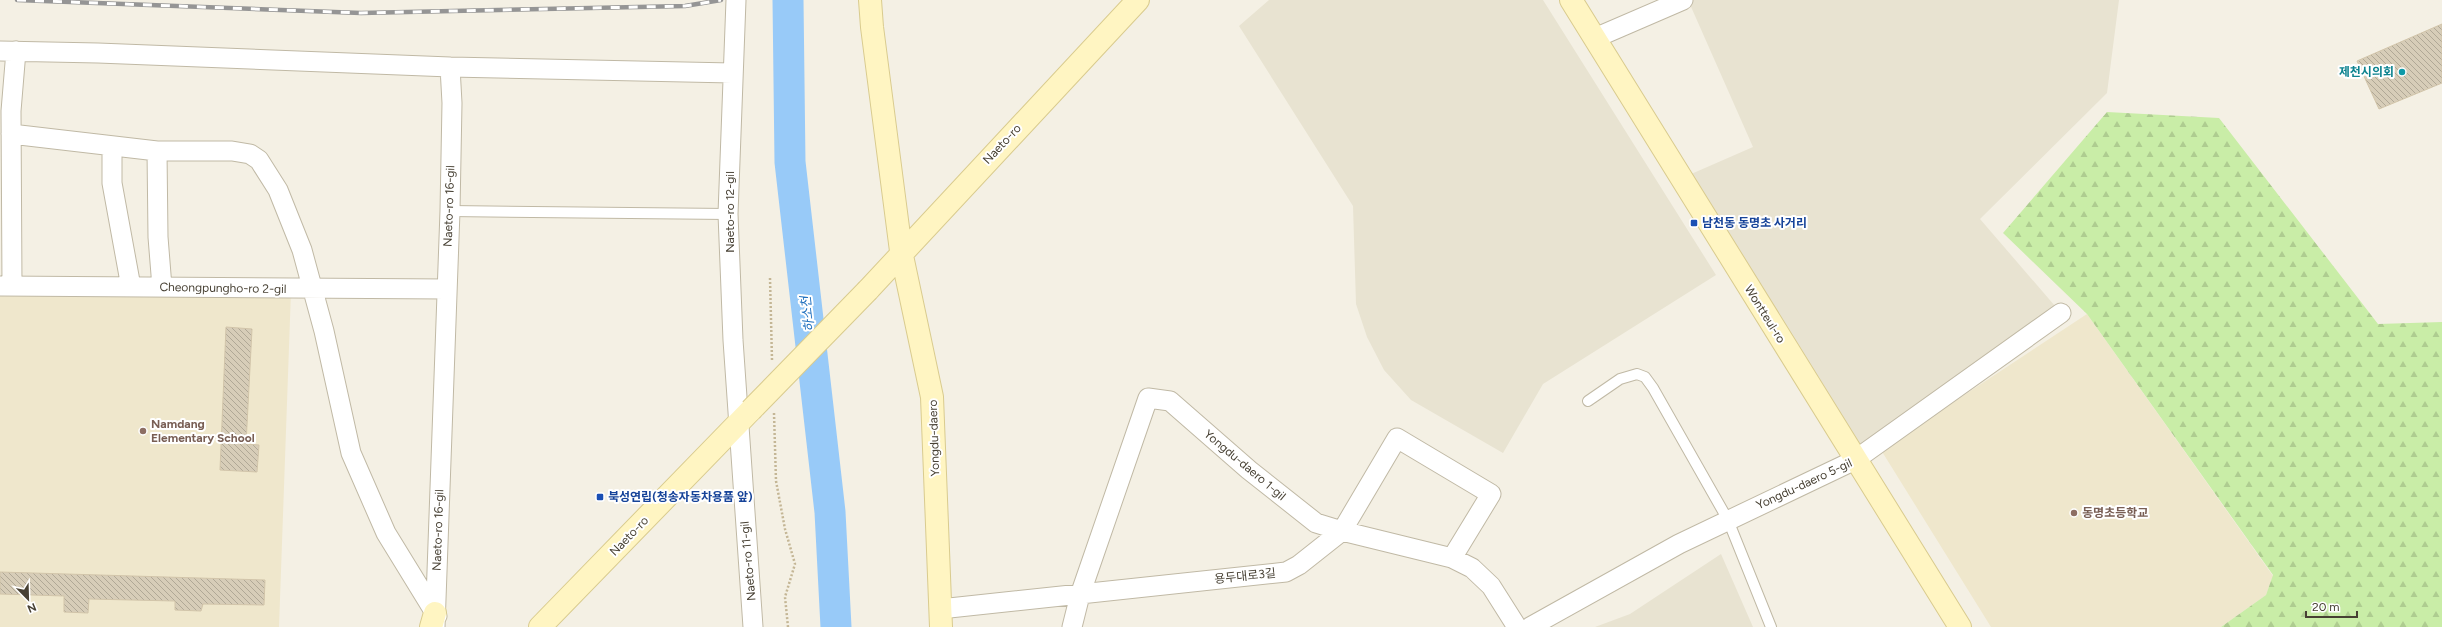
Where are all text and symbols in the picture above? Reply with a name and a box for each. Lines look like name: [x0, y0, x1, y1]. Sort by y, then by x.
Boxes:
place label: 제천시의회: [2339, 65, 2394, 79]
marker: 제천시의회: [2397, 67, 2407, 77]
street label: Naeto-ro: [980, 121, 1024, 167]
street label: Naeto-ro 16-gil: [441, 165, 457, 247]
street label: Naeto-ro 12-gil: [723, 171, 737, 253]
place label: 남천동 동명초 사거리: [1702, 216, 1807, 230]
marker: 남천동 동명초 사거리: [1689, 218, 1699, 228]
street label: Cheongpungho-ro 2-gil: [159, 280, 287, 296]
street label: Wontteul-ro: [1742, 282, 1788, 346]
water label: 하소천: [798, 294, 817, 333]
street label: Yongdu-daero: [926, 399, 942, 477]
place label: Namdang Elementary School: [151, 417, 255, 445]
marker: Namdang Elementary School: [138, 426, 148, 436]
street label: Yongdu-daero 1-gil: [1201, 427, 1289, 503]
street label: Yongdu-daero 5-gil: [1754, 456, 1854, 512]
street label: Naeto-ro 16-gil: [430, 489, 446, 571]
place label: 북성연립(청송자동차용품 앞): [608, 490, 753, 504]
marker: 북성연립(청송자동차용품 앞): [595, 492, 605, 502]
place label: 동명초등학교: [2082, 506, 2148, 520]
marker: 동명초등학교: [2069, 508, 2079, 518]
street label: Naeto-ro: [607, 513, 651, 559]
street label: Naeto-ro 11-gil: [738, 521, 758, 601]
street label: 용두대로3길: [1214, 566, 1276, 586]
north arrow: [8, 579, 48, 619]
scale bar: [2306, 593, 2357, 619]
text: N: [25, 600, 38, 615]
text: 20 m: [2312, 600, 2340, 614]

